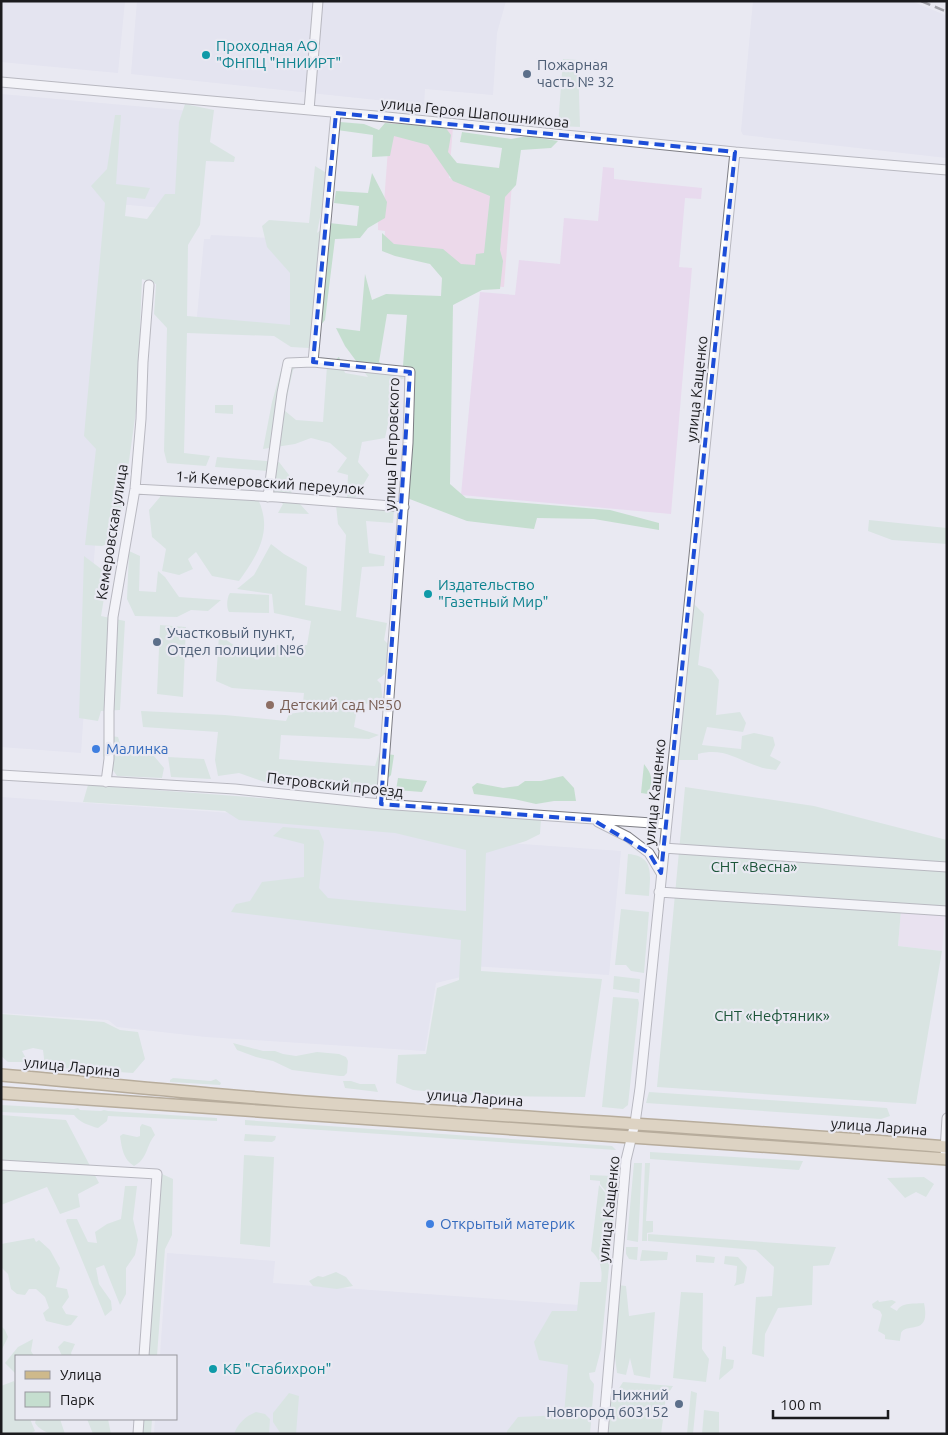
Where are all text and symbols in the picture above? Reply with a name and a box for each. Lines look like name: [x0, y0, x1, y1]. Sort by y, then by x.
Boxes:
place label: Проходная АО "ФНПЦ "ННИИРТ": [216, 37, 341, 71]
marker: Проходная АО "ФНПЦ "ННИИРТ": [200, 49, 212, 61]
place label: Пожарная часть № 32: [537, 56, 614, 90]
marker: Пожарная часть № 32: [521, 68, 533, 80]
street label: улица Героя Шапошникова: [380, 94, 570, 131]
street label: улица Кащенко: [682, 335, 711, 443]
street label: улица Петровского: [381, 377, 402, 511]
street label: Кемеровская улица: [92, 463, 131, 601]
street label: 1-й Кемеровский переулок: [175, 467, 365, 498]
place label: Издательство "Газетный Мир": [438, 576, 549, 610]
marker: Издательство "Газетный Мир": [422, 588, 434, 600]
place label: Участковый пункт, Отдел полиции №6: [167, 624, 304, 658]
marker: Участковый пункт, Отдел полиции №6: [151, 636, 163, 648]
place label: Детский сад №50: [280, 696, 402, 713]
marker: Детский сад №50: [264, 699, 276, 711]
street label: улица Кащенко: [640, 738, 669, 846]
place label: Малинка: [106, 740, 169, 757]
marker: Малинка: [90, 743, 102, 755]
street label: Петровский проезд: [266, 769, 404, 800]
park label: СНТ «Весна»: [711, 858, 797, 875]
park label: СНТ «Нефтяник»: [714, 1007, 830, 1024]
street label: улица Ларина: [23, 1053, 121, 1080]
street label: улица Ларина: [426, 1086, 524, 1109]
street label: улица Ларина: [830, 1115, 928, 1138]
street label: улица Кащенко: [594, 1155, 623, 1263]
place label: Открытый материк: [440, 1215, 575, 1232]
marker: Открытый материк: [424, 1218, 436, 1230]
legend: [15, 1355, 178, 1420]
place label: КБ "Стабихрон": [223, 1360, 331, 1377]
marker: КБ "Стабихрон": [207, 1363, 219, 1375]
text: Улица: [60, 1366, 102, 1383]
place label: Нижний Новгород 603152: [546, 1386, 669, 1420]
scale bar: [773, 1388, 888, 1420]
text: Парк: [60, 1391, 95, 1408]
text: 100 m: [780, 1396, 822, 1413]
marker: Нижний Новгород 603152: [673, 1398, 685, 1410]

